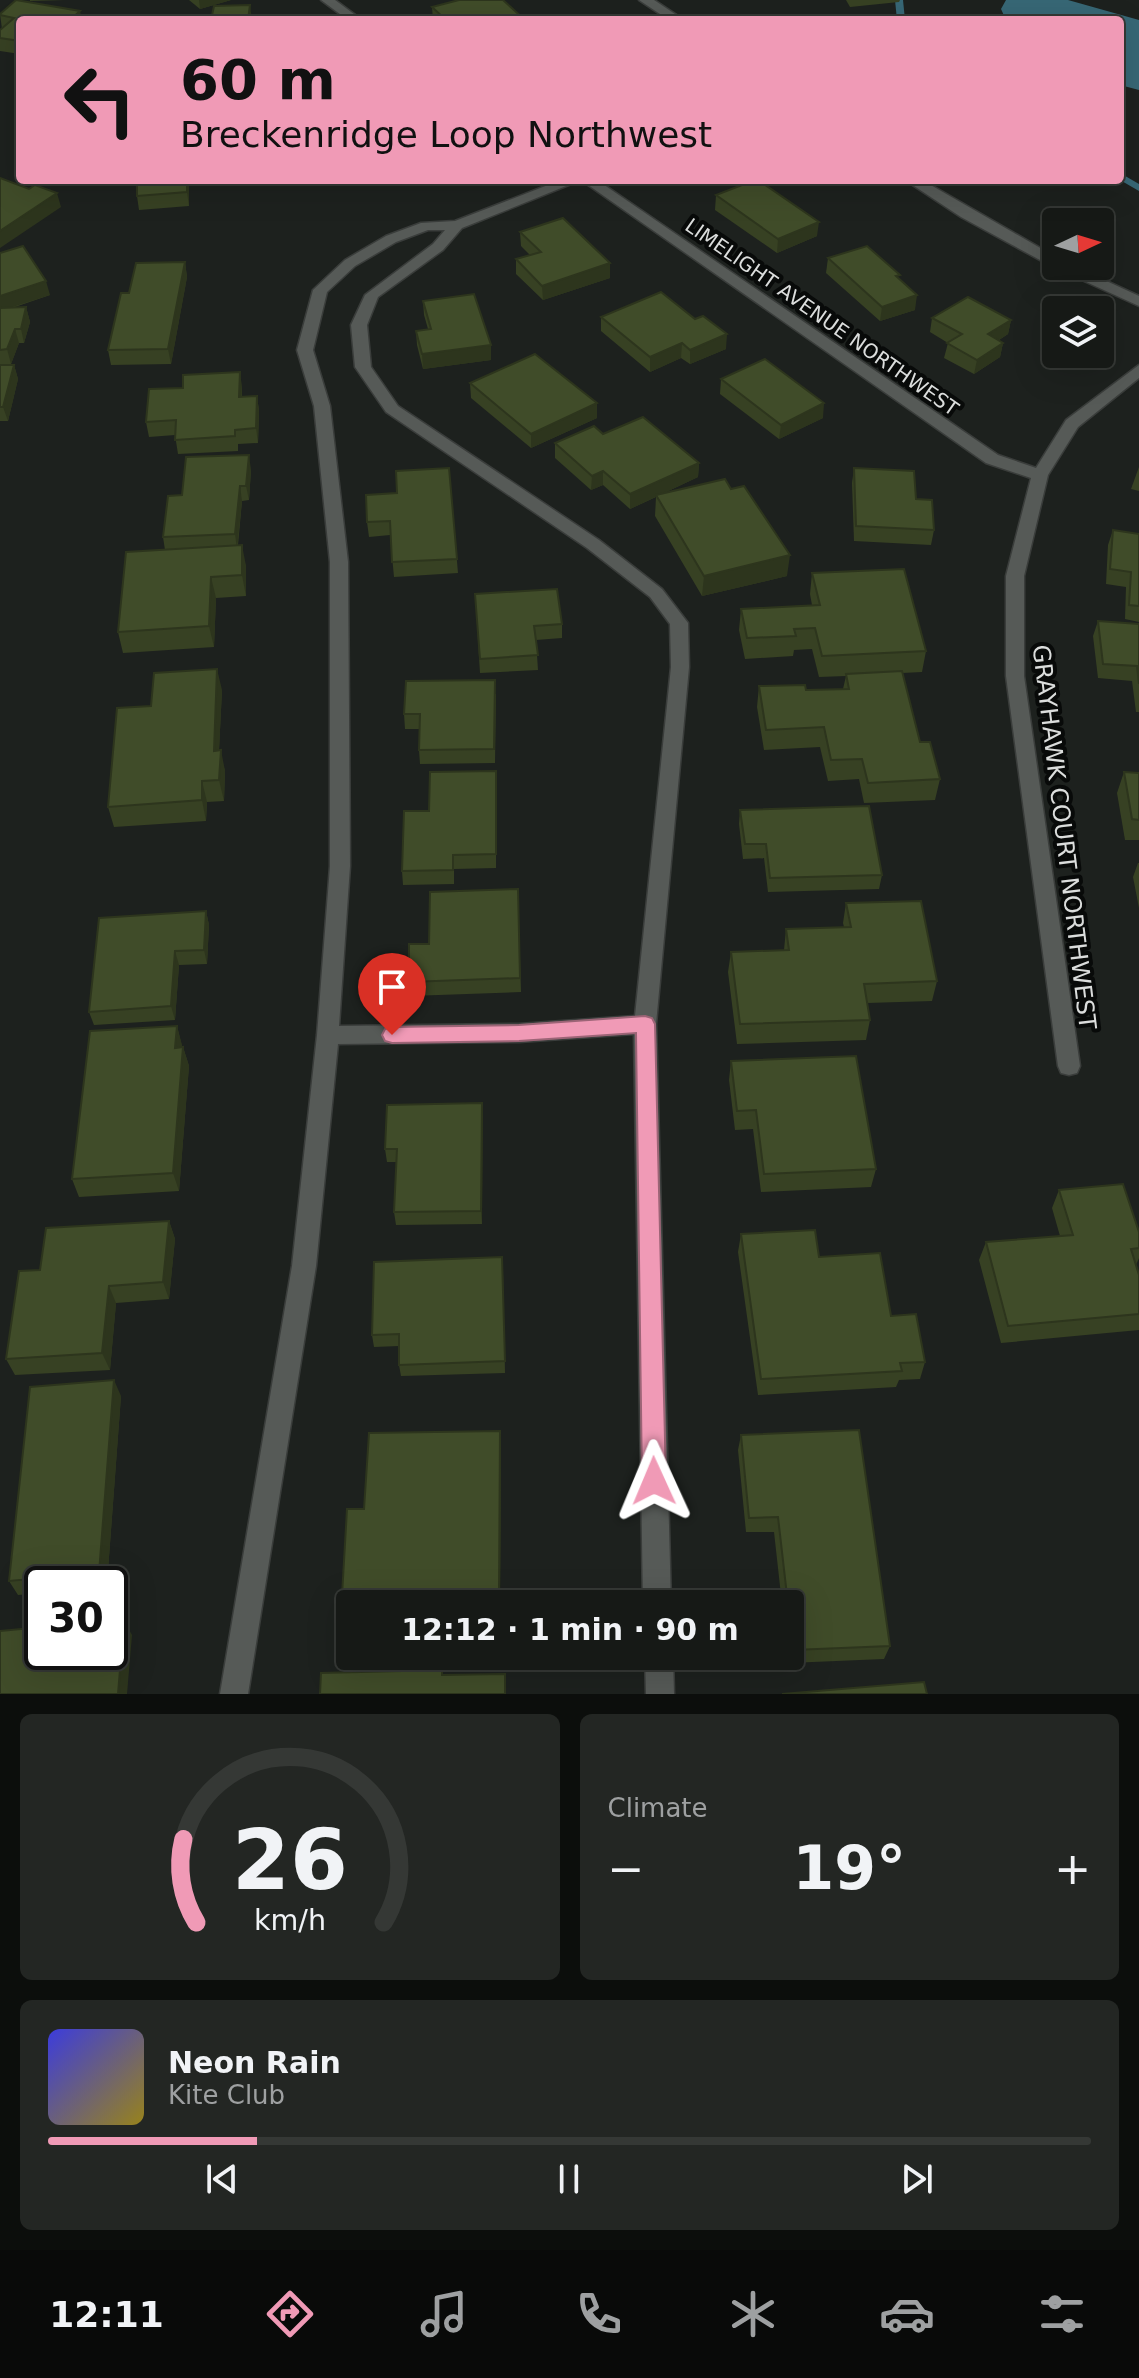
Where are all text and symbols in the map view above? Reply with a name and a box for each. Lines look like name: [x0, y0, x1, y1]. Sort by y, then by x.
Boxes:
text: 60 m: [180, 47, 336, 112]
icon: left: [48, 48, 152, 152]
text: Breckenridge Loop Northwest: [180, 114, 712, 155]
north arrow: [1042, 208, 1114, 280]
map controls: [1042, 208, 1114, 368]
street label: LIMELIGHT AVENUE NORTHWEST: [681, 213, 964, 421]
button: layers: [1042, 296, 1114, 368]
street label: GRAYHAWK COURT NORTHWEST: [1026, 643, 1102, 1031]
pin: [358, 953, 426, 1035]
icon: arrive: [370, 965, 414, 1009]
position arrow: [612, 1439, 696, 1523]
speed limit sign: 30: [24, 1566, 128, 1670]
text: 12:12 · 1 min · 90 m: [401, 1612, 739, 1647]
text: Climate: [608, 1793, 708, 1823]
text: 26: [232, 1812, 348, 1909]
text: 19°: [793, 1833, 906, 1903]
text: −: [608, 1843, 644, 1894]
text: +: [1054, 1843, 1091, 1894]
text: km/h: [254, 1903, 326, 1937]
text: Neon Rain: [168, 2045, 341, 2080]
text: Kite Club: [168, 2080, 285, 2110]
icon: previous: [200, 2157, 244, 2201]
icon: pause: [547, 2157, 591, 2201]
icon: next: [895, 2157, 939, 2201]
icon: directions: [262, 2286, 318, 2342]
icon: music: [416, 2286, 472, 2342]
icon: phone: [571, 2286, 627, 2342]
icon: climate: [725, 2286, 781, 2342]
icon: car: [879, 2286, 935, 2342]
icon: filters: [1034, 2286, 1090, 2342]
text: 12:11: [49, 2294, 164, 2335]

